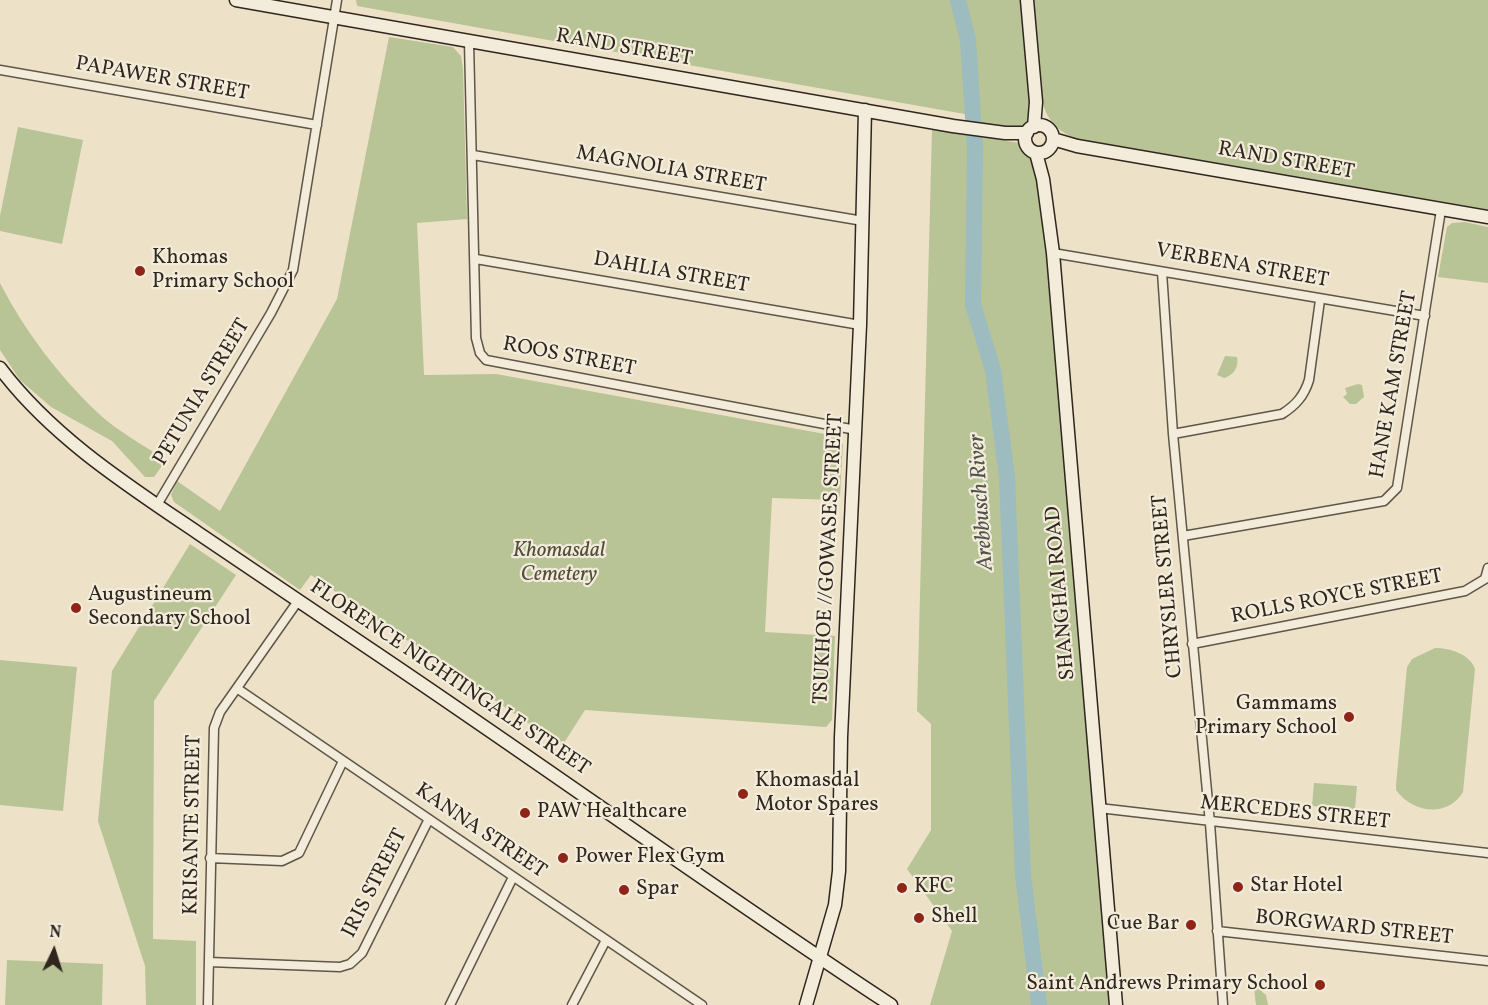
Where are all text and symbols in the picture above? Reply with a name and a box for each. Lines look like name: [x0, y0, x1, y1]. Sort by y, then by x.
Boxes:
street label: RAND STREET: [554, 25, 694, 73]
street label: PAPAWER STREET: [73, 52, 251, 108]
street label: RAND STREET: [1216, 138, 1356, 186]
street label: MAGNOLIA STREET: [574, 142, 768, 200]
street label: VERBENA STREET: [1154, 239, 1330, 295]
place label: Khomas Primary School: [152, 246, 294, 296]
street label: DAHLIA STREET: [591, 248, 751, 300]
marker: Khomas Primary School: [133, 264, 147, 278]
street label: HANE KAM STREET: [1366, 289, 1424, 481]
street label: PETUNIA STREET: [149, 315, 257, 471]
street label: ROOS STREET: [500, 333, 638, 383]
street label: TSUKHOE //GOWASES STREET: [810, 413, 850, 705]
water label: Arebbusch River: [965, 433, 1001, 571]
street label: CHRYSLER STREET: [1148, 493, 1190, 679]
street label: SHANGHAI ROAD: [1042, 505, 1082, 681]
park label: Khomasdal Cemetery: [513, 539, 605, 589]
street label: ROLLS ROYCE STREET: [1229, 565, 1445, 631]
street label: FLORENCE NIGHTINGALE STREET: [304, 576, 594, 782]
place label: Augustineum Secondary School: [88, 583, 251, 633]
marker: Augustineum Secondary School: [69, 601, 83, 615]
place label: Gammams Primary School: [1195, 692, 1337, 742]
marker: Gammams Primary School: [1342, 710, 1356, 724]
street label: KRISANTE STREET: [180, 735, 208, 915]
place label: Khomasdal Motor Spares: [755, 769, 878, 819]
street label: KANNA STREET: [410, 779, 550, 885]
marker: Khomasdal Motor Spares: [736, 787, 750, 801]
street label: MERCEDES STREET: [1199, 792, 1391, 836]
place label: PAW Healthcare: [537, 800, 687, 826]
marker: PAW Healthcare: [518, 806, 532, 820]
street label: IRIS STREET: [338, 825, 414, 943]
place label: Power Flex Gym: [575, 845, 725, 871]
marker: Power Flex Gym: [556, 851, 570, 865]
place label: Star Hotel: [1250, 874, 1343, 900]
place label: KFC: [914, 875, 954, 901]
place label: Spar: [636, 877, 679, 903]
marker: Star Hotel: [1231, 880, 1245, 894]
marker: KFC: [895, 881, 909, 895]
marker: Spar: [617, 883, 631, 897]
place label: Shell: [931, 905, 978, 931]
street label: BORGWARD STREET: [1254, 906, 1454, 952]
marker: Shell: [912, 911, 926, 925]
place label: Cue Bar: [1107, 912, 1179, 938]
marker: Cue Bar: [1184, 918, 1198, 932]
north arrow: [24, 921, 84, 981]
text: N: [49, 922, 62, 944]
place label: Saint Andrews Primary School: [1026, 972, 1308, 998]
marker: Saint Andrews Primary School: [1313, 978, 1327, 992]

